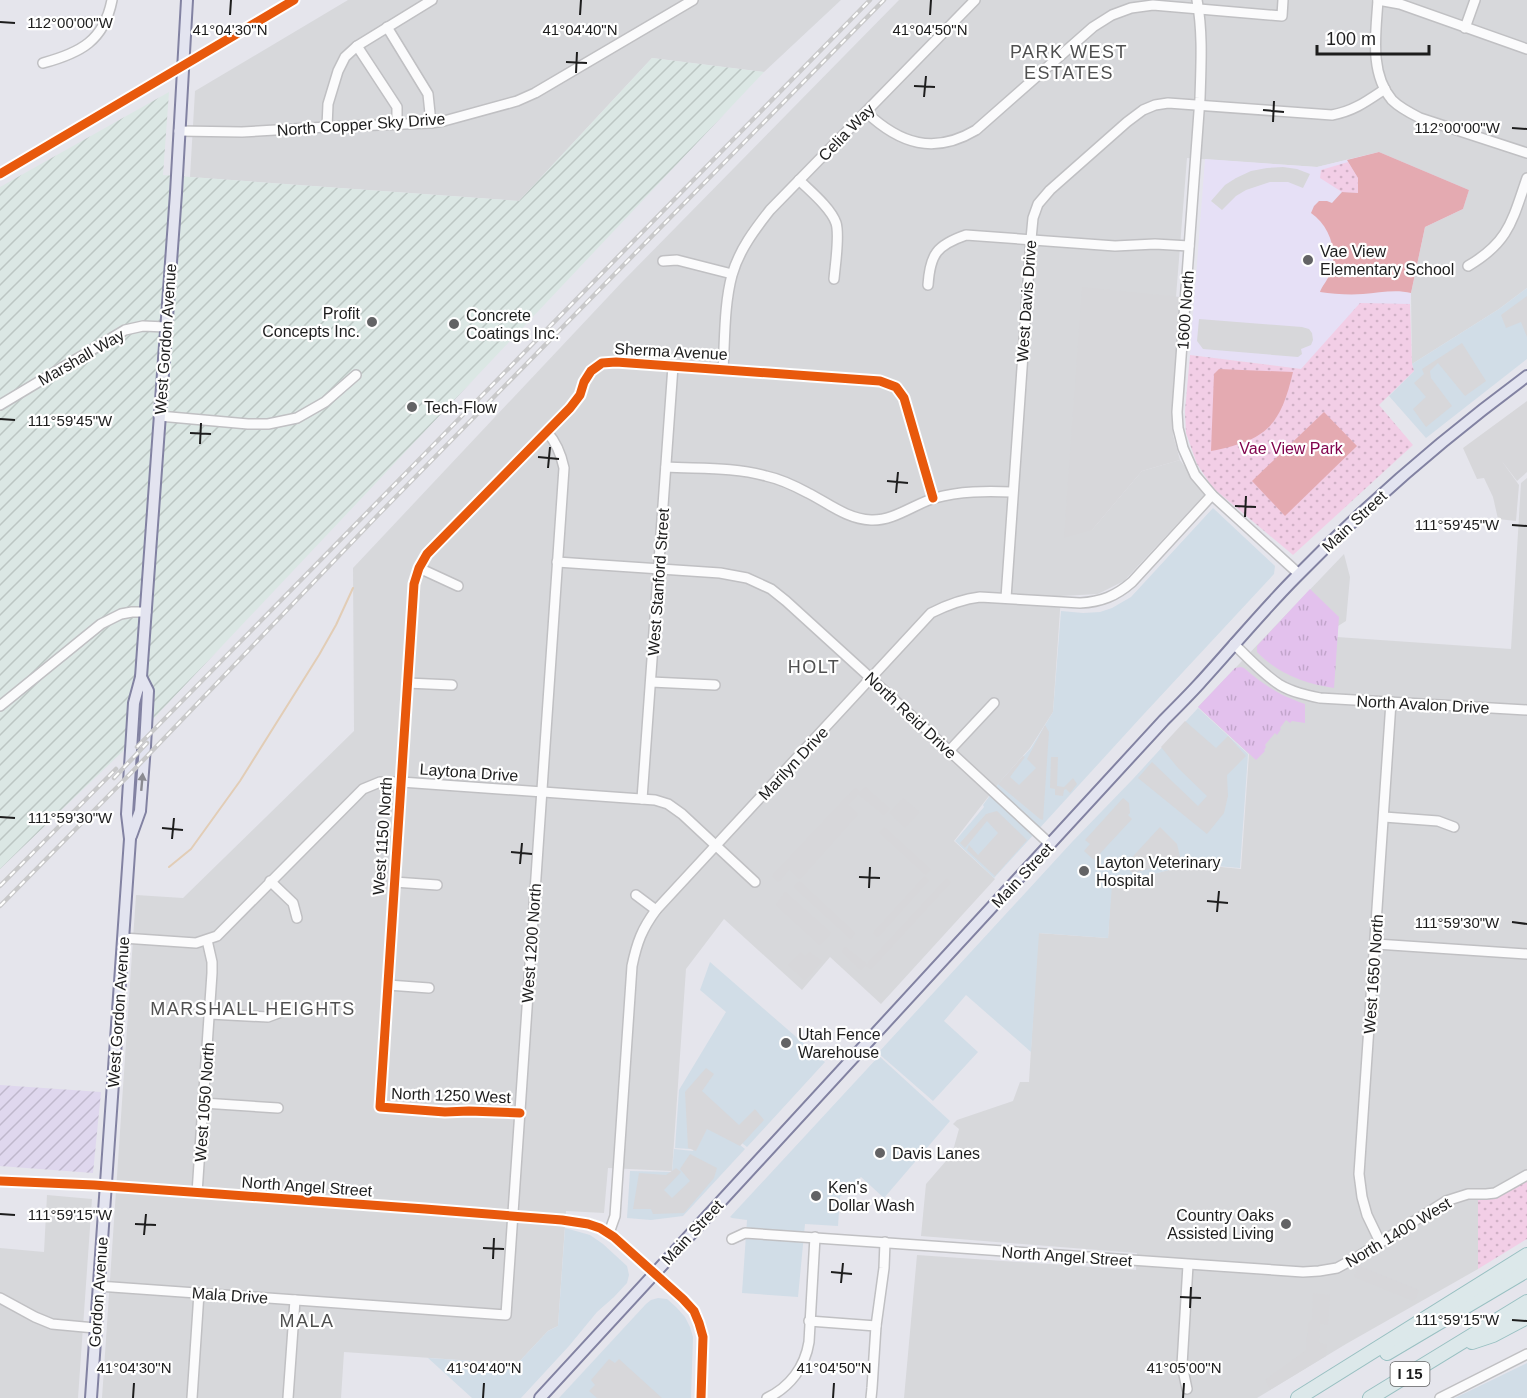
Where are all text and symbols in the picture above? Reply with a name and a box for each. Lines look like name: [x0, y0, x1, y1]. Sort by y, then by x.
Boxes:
text: 112°00'00"W: [27, 14, 114, 31]
scale bar: [1317, 18, 1430, 56]
text: 41°04'30"N: [192, 21, 268, 38]
text: 41°04'40"N: [542, 21, 618, 38]
text: 41°04'50"N: [892, 21, 968, 38]
text: 100 m: [1326, 29, 1376, 49]
district label: PARK WEST ESTATES: [1010, 42, 1128, 83]
street label: Celia Way: [815, 100, 878, 164]
street label: North Copper Sky Drive: [276, 110, 446, 139]
text: 112°00'00"W: [1414, 119, 1501, 136]
street label: West Davis Drive: [1014, 239, 1039, 363]
place label: Vae View Elementary School: [1320, 243, 1454, 278]
marker: Vae View Elementary School: [1301, 253, 1315, 267]
street label: West Gordon Avenue: [152, 263, 179, 415]
street label: 1600 North: [1174, 270, 1197, 350]
place label: Profit Concepts Inc.: [262, 305, 361, 340]
place label: Concrete Coatings Inc.: [466, 307, 559, 342]
marker: Profit Concepts Inc.: [365, 315, 379, 329]
marker: Concrete Coatings Inc.: [447, 317, 461, 331]
street label: Marshall Way: [35, 326, 127, 389]
street label: Sherma Avenue: [614, 340, 728, 363]
place label: Tech-Flow: [424, 399, 497, 416]
marker: Tech-Flow: [405, 400, 419, 414]
text: 111°59'45"W: [28, 412, 113, 429]
park label: Vae View Park: [1239, 440, 1344, 457]
street label: Main Street: [1319, 487, 1390, 555]
street label: West Stanford Street: [645, 507, 672, 657]
text: 111°59'45"W: [1415, 516, 1500, 533]
district label: HOLT: [788, 657, 840, 677]
street label: North Reid Drive: [862, 669, 960, 762]
street label: North Avalon Drive: [1356, 693, 1490, 716]
street label: Marilyn Drive: [755, 723, 831, 803]
street label: Laytona Drive: [419, 761, 519, 784]
one-way arrow: [137, 772, 147, 791]
street label: West 1150 North: [370, 776, 395, 896]
text: 111°59'30"W: [28, 809, 113, 826]
street label: Main Street: [988, 839, 1057, 911]
place label: Layton Veterinary Hospital: [1096, 854, 1221, 889]
marker: Layton Veterinary Hospital: [1077, 864, 1091, 878]
street label: West 1200 North: [519, 883, 544, 1003]
street label: West 1650 North: [1361, 914, 1386, 1034]
text: 111°59'30"W: [1415, 914, 1500, 931]
street label: West Gordon Avenue: [105, 936, 132, 1088]
district label: MARSHALL HEIGHTS: [150, 999, 356, 1019]
place label: Utah Fence Warehouse: [798, 1026, 881, 1061]
marker: Utah Fence Warehouse: [779, 1036, 793, 1050]
street label: West 1050 North: [192, 1042, 217, 1162]
street label: North 1250 West: [391, 1085, 512, 1106]
place label: Davis Lanes: [892, 1145, 980, 1162]
marker: Davis Lanes: [873, 1146, 887, 1160]
street label: North Angel Street: [241, 1173, 373, 1200]
place label: Ken's Dollar Wash: [828, 1179, 915, 1214]
marker: Ken's Dollar Wash: [809, 1189, 823, 1203]
street label: North 1400 West: [1343, 1194, 1454, 1271]
street label: Main Street: [658, 1196, 727, 1268]
text: 111°59'15"W: [28, 1206, 113, 1223]
place label: Country Oaks Assisted Living: [1167, 1207, 1274, 1242]
marker: Country Oaks Assisted Living: [1279, 1217, 1293, 1231]
street label: Gordon Avenue: [86, 1236, 111, 1348]
street label: North Angel Street: [1001, 1243, 1133, 1270]
street label: Mala Drive: [191, 1284, 269, 1307]
district label: MALA: [279, 1311, 335, 1331]
text: 111°59'15"W: [1415, 1311, 1500, 1328]
text: 41°04'30"N: [96, 1359, 172, 1376]
text: 41°04'40"N: [446, 1359, 522, 1376]
text: 41°04'50"N: [796, 1359, 872, 1376]
text: 41°05'00"N: [1146, 1359, 1222, 1376]
road number: I 15: [1390, 1362, 1430, 1386]

